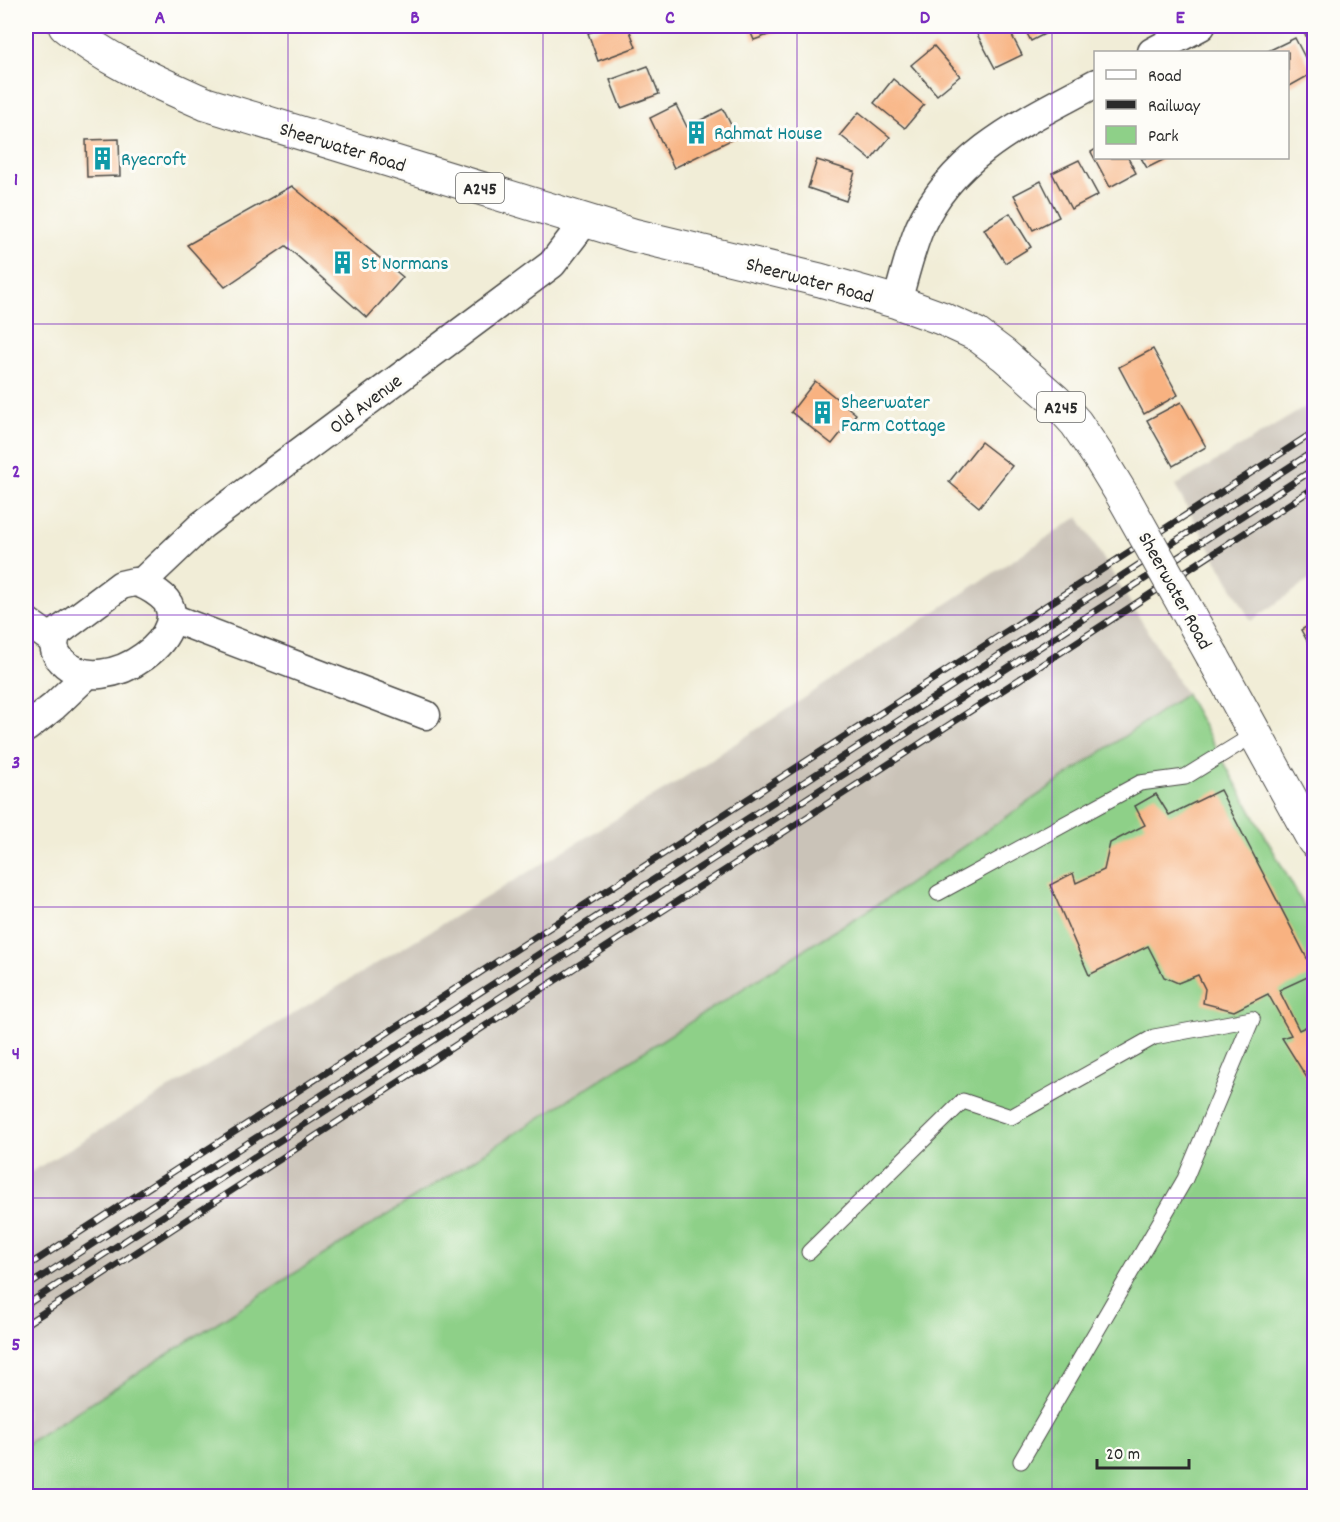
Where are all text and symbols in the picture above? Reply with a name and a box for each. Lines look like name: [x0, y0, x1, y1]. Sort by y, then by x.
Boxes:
text: A: [155, 5, 166, 33]
text: B: [410, 5, 420, 33]
text: C: [665, 5, 675, 33]
text: D: [920, 5, 931, 33]
text: E: [1175, 5, 1185, 33]
legend: [1094, 51, 1289, 159]
text: Road: [1148, 65, 1182, 90]
text: Railway: [1148, 95, 1201, 120]
street label: Sheerwater Road: [275, 116, 409, 181]
building icon: Rahmat House: [683, 119, 709, 145]
place label: Rahmat House: [714, 121, 823, 149]
text: Park: [1148, 125, 1179, 150]
building icon: Ryecroft: [90, 145, 116, 171]
place label: Ryecroft: [121, 147, 186, 175]
text: 1: [14, 167, 18, 195]
road number: A245: [456, 173, 504, 203]
building icon: St Normans: [330, 249, 356, 275]
place label: St Normans: [361, 251, 449, 279]
street label: Sheerwater Road: [742, 251, 876, 312]
street label: Old Avenue: [324, 369, 409, 442]
place label: Sheerwater Farm Cottage: [841, 390, 946, 441]
road number: A245: [1037, 392, 1085, 422]
building icon: Sheerwater Farm Cottage: [810, 400, 836, 426]
text: 2: [12, 459, 20, 487]
street label: Sheerwater Road: [1129, 527, 1217, 655]
text: 3: [12, 750, 20, 778]
text: 4: [12, 1041, 20, 1069]
text: 5: [11, 1332, 21, 1360]
scale bar: [1097, 1432, 1188, 1470]
text: 20 m: [1106, 1443, 1140, 1468]

